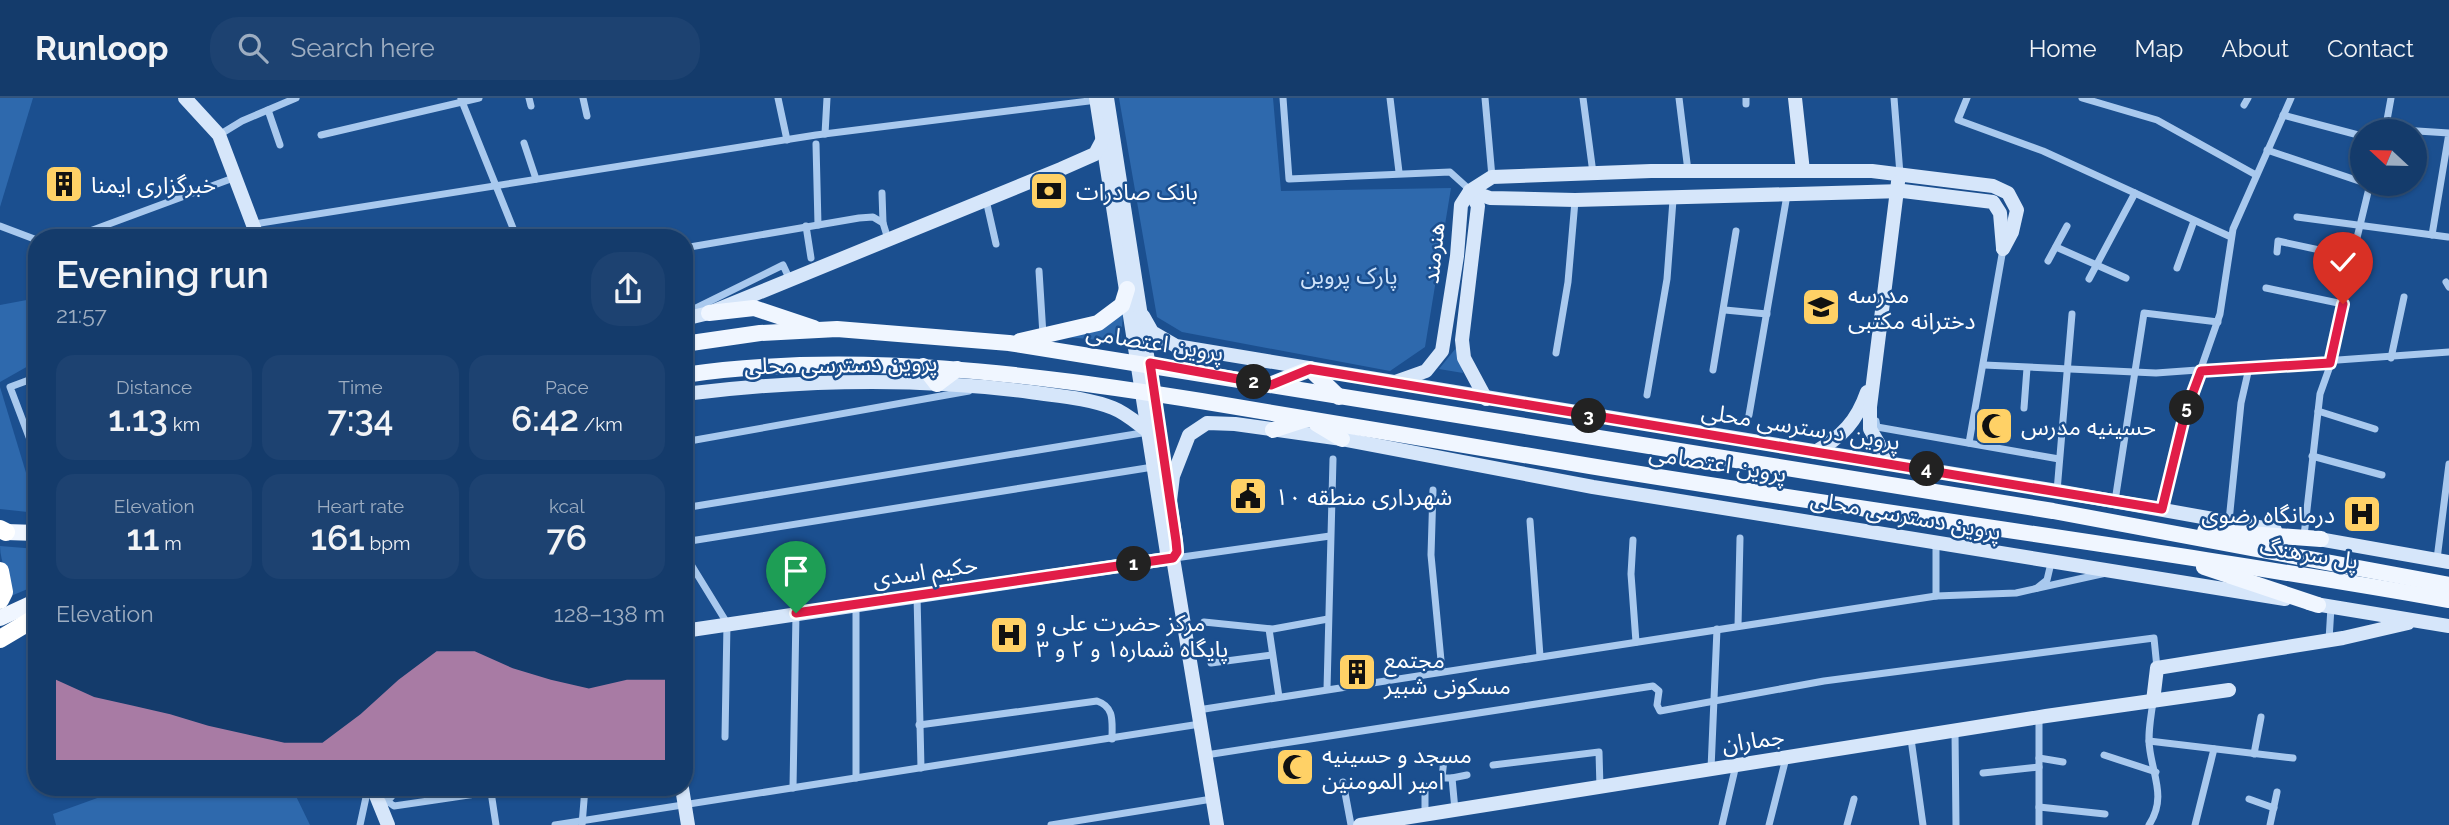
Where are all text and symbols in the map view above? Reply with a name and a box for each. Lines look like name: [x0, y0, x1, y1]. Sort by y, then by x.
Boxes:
search box: [210, 17, 700, 80]
text: Runloop: [35, 29, 168, 68]
icon: search: [234, 29, 272, 67]
text: Search here: [290, 33, 435, 63]
text: Home: [2029, 34, 2097, 63]
text: Map: [2135, 34, 2183, 63]
text: About: [2221, 34, 2289, 63]
text: Contact: [2327, 34, 2414, 63]
north arrow: [2350, 119, 2427, 196]
map controls: [2350, 119, 2427, 196]
building icon: خبرگزاری ایمنا: [43, 163, 85, 205]
bank icon: بانک صادرات: [1028, 170, 1070, 212]
place label: خبرگزاری ایمنا: [91, 171, 216, 199]
place label: بانک صادرات: [1076, 178, 1198, 206]
street label: هنرمند: [1416, 221, 1451, 285]
pin: [2313, 232, 2373, 304]
icon: check: [2324, 243, 2362, 281]
text: Evening run: [56, 252, 269, 297]
button: share: [591, 252, 665, 326]
park label: پارک پروین: [1300, 262, 1398, 291]
place label: مدرسه دخترانه مکتبی: [1848, 281, 1976, 335]
school or university icon: مدرسه دخترانه مکتبی: [1800, 286, 1842, 328]
text: 21:57: [56, 301, 107, 328]
street label: پروین اعتصامی: [1084, 318, 1226, 368]
street label: پروین دسترسی محلی: [744, 349, 938, 381]
pin: 2: [1236, 364, 1272, 400]
text: 2: [1248, 370, 1259, 392]
text: Distance: [116, 376, 192, 398]
text: Time: [338, 376, 383, 398]
text: Pace: [545, 376, 589, 398]
pin: 5: [2170, 390, 2204, 426]
text: 5: [2181, 396, 2192, 418]
street label: پروین درسترسی محلی: [1699, 397, 1902, 457]
text: 1.13: [108, 398, 168, 439]
text: 7:34: [328, 398, 393, 439]
text: 6:42: [511, 398, 579, 439]
pin: 3: [1572, 398, 1606, 434]
text: 3: [1583, 404, 1594, 426]
mosque icon: حسینیه مدرس: [1973, 405, 2015, 447]
text: km: [168, 413, 200, 435]
text: /km: [579, 413, 623, 435]
place label: حسینیه مدرس: [2021, 413, 2156, 441]
street label: پروین اعتصامی: [1647, 439, 1789, 489]
pin: 4: [1910, 452, 1944, 486]
text: 4: [1921, 457, 1932, 479]
public building icon: شهرداری منطقه ۱۰: [1227, 475, 1269, 517]
place label: شهرداری منطقه ۱۰: [1275, 483, 1452, 511]
street label: پروین دسترسی محلی: [1808, 485, 2003, 547]
hospital icon: درمانگاه رضوی: [2341, 493, 2383, 535]
text: Elevation: [114, 495, 195, 517]
text: Heart rate: [317, 495, 404, 517]
text: kcal: [549, 495, 585, 517]
place label: درمانگاه رضوی: [2201, 501, 2335, 529]
text: 11: [127, 517, 160, 558]
text: 161: [311, 517, 365, 558]
text: 76: [547, 517, 587, 558]
text: m: [160, 532, 182, 554]
text: bpm: [365, 532, 410, 554]
street label: پل سرهنگ: [2258, 532, 2360, 576]
pin: [766, 541, 826, 613]
pin: 1: [1116, 546, 1152, 582]
street label: حکیم اسدی: [871, 550, 980, 596]
icon: arrive: [777, 552, 815, 590]
text: 1: [1129, 552, 1138, 574]
text: Elevation: [56, 600, 154, 627]
text: 128–138 m: [554, 600, 665, 627]
place label: مرکز حضرت علی و پایگاه شماره۱ و ۲ و ۳: [1036, 609, 1228, 664]
hospital icon: مرکز حضرت علی و پایگاه شماره۱ و ۲ و ۳: [988, 614, 1030, 656]
place label: مجتمع مسکونی شبیر: [1383, 646, 1511, 700]
building icon: مجتمع مسکونی شبیر: [1336, 651, 1378, 693]
street label: جماران: [1720, 722, 1786, 759]
place label: مسجد و حسینیه امیر المومنین: [1322, 741, 1472, 795]
mosque icon: مسجد و حسینیه امیر المومنین: [1274, 746, 1316, 788]

